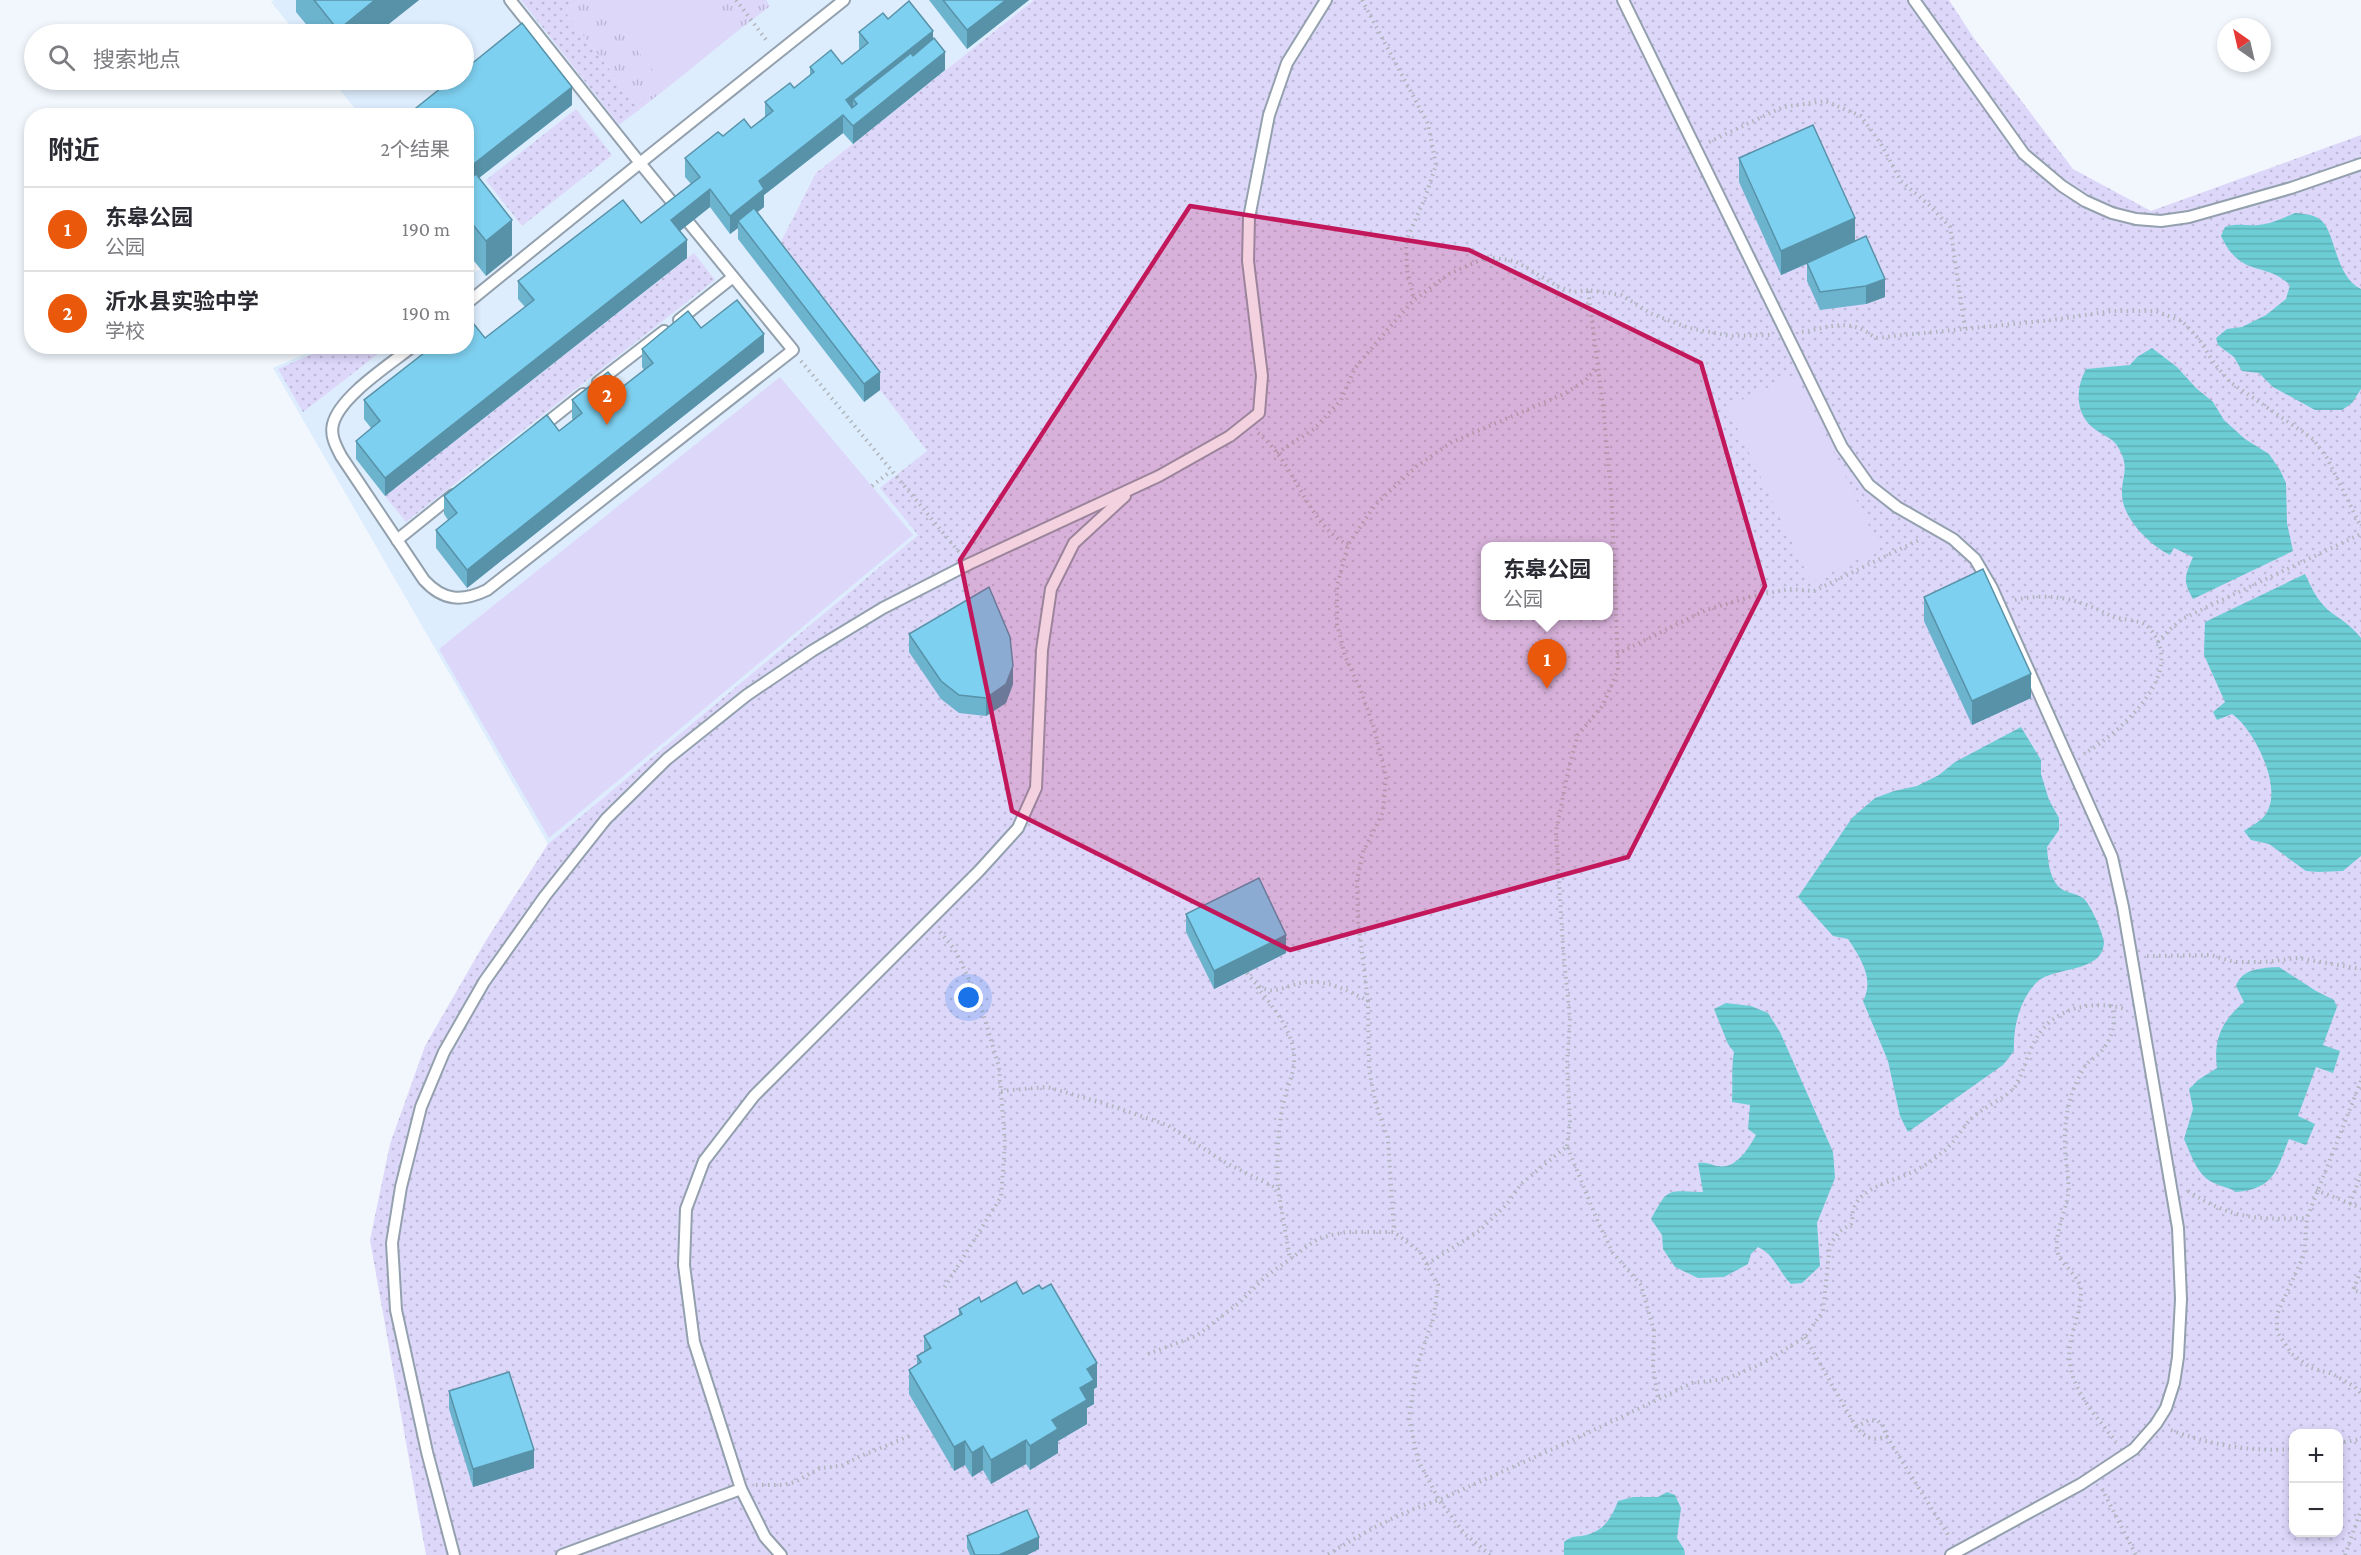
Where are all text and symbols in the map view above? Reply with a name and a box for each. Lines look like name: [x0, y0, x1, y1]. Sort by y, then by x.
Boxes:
north arrow: [2217, 18, 2271, 72]
search box: [24, 24, 474, 90]
icon: search: [45, 41, 78, 74]
text: 搜索地点: [93, 47, 181, 72]
text: 附近: [48, 136, 100, 165]
text: 2个结果: [380, 138, 450, 160]
text: 东皋公园: [105, 205, 193, 230]
text: 1: [64, 218, 71, 240]
text: 190 m: [402, 218, 450, 240]
text: 公园: [105, 236, 145, 258]
text: 沂水县实验中学: [105, 289, 259, 314]
text: 2: [62, 302, 73, 324]
text: 190 m: [402, 302, 450, 324]
text: 学校: [105, 320, 145, 342]
pin: 2: [588, 376, 626, 425]
popup: [1481, 542, 1613, 620]
text: 东皋公园: [1503, 557, 1591, 582]
text: 公园: [1503, 588, 1543, 610]
pin: 1: [1528, 640, 1566, 689]
your location: [954, 983, 983, 1012]
map controls: [2289, 1429, 2343, 1537]
button: +: [2289, 1429, 2343, 1483]
button: −: [2289, 1483, 2343, 1537]

